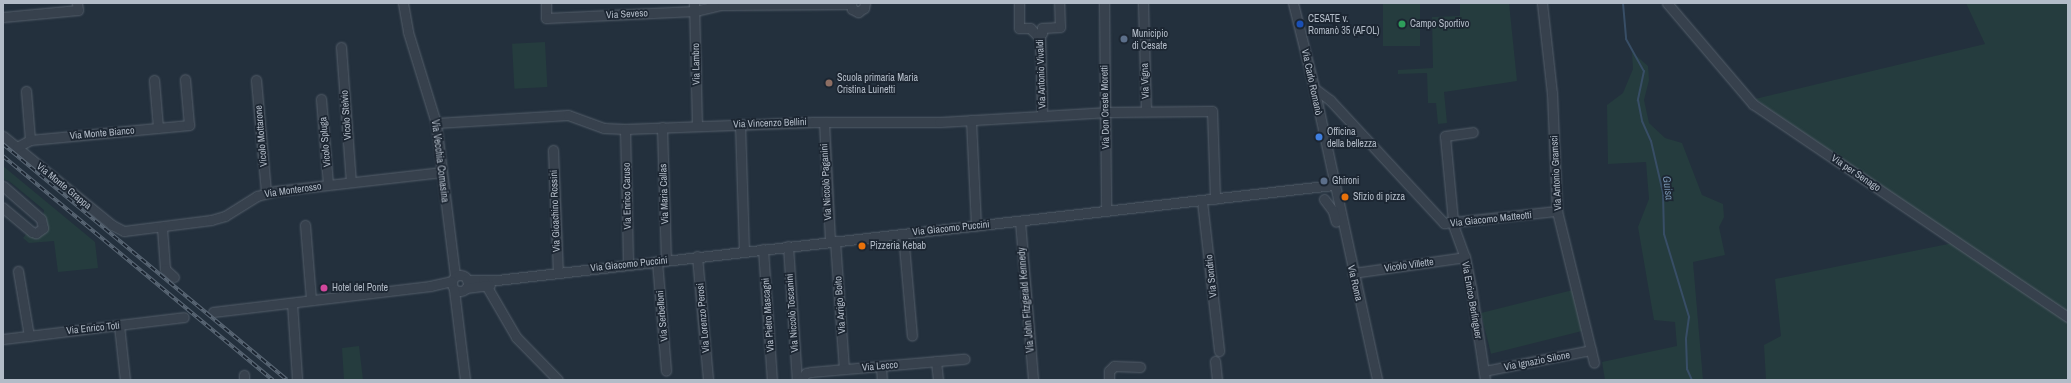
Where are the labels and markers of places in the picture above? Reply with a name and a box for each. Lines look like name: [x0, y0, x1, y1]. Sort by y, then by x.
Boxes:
place label: CESATE v. Romanò 35 (AFOL): [1308, 12, 1380, 36]
place label: Campo Sportivo: [1410, 18, 1469, 30]
marker: CESATE v. Romanò 35 (AFOL): [1295, 19, 1305, 29]
marker: Campo Sportivo: [1397, 19, 1407, 29]
place label: Municipio di Cesate: [1132, 27, 1168, 50]
marker: Municipio di Cesate: [1119, 34, 1129, 44]
place label: Scuola primaria Maria Cristina Luinetti: [837, 71, 918, 94]
marker: Scuola primaria Maria Cristina Luinetti: [824, 78, 834, 88]
place label: Officina della bellezza: [1327, 125, 1377, 148]
marker: Officina della bellezza: [1314, 132, 1324, 142]
place label: Ghironi: [1332, 175, 1359, 187]
marker: Ghironi: [1319, 176, 1329, 186]
place label: Sfizio di pizza: [1353, 191, 1405, 203]
marker: Sfizio di pizza: [1340, 192, 1350, 202]
place label: Pizzeria Kebab: [870, 240, 926, 252]
marker: Pizzeria Kebab: [857, 241, 867, 251]
place label: Hotel del Ponte: [332, 282, 388, 294]
marker: Hotel del Ponte: [319, 283, 329, 293]

